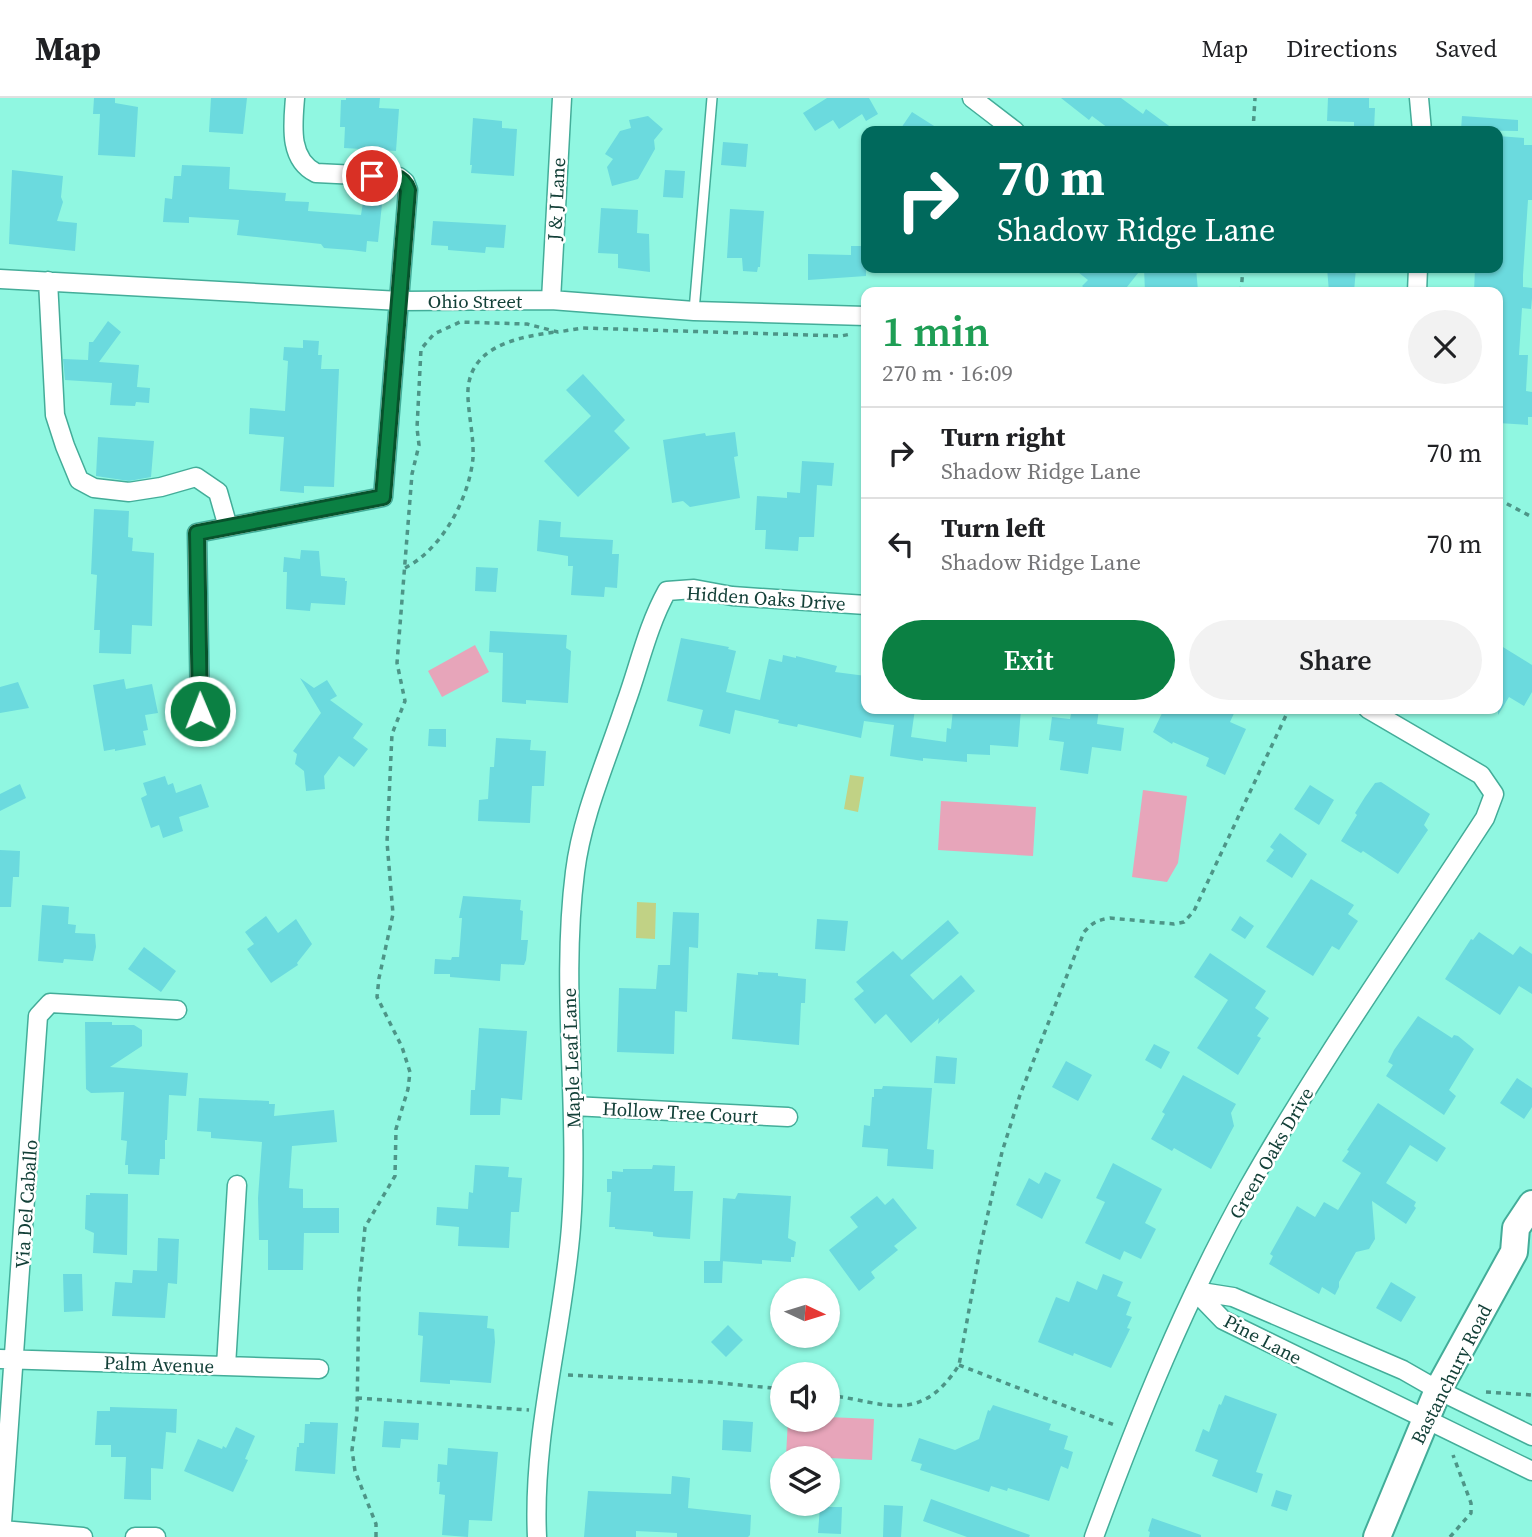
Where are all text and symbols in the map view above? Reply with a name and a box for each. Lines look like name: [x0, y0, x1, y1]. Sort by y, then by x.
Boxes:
text: Map: [35, 26, 101, 71]
text: Map: [1201, 32, 1248, 65]
text: Directions: [1286, 32, 1397, 65]
text: Saved: [1435, 32, 1497, 65]
text: 70 m: [997, 144, 1105, 211]
pin: [342, 146, 402, 206]
icon: right: [882, 154, 973, 245]
icon: arrive: [353, 157, 391, 195]
street label: J & J Lane: [541, 157, 571, 242]
text: Shadow Ridge Lane: [997, 208, 1275, 252]
street label: Ohio Street: [428, 288, 523, 314]
text: 1 min: [882, 302, 990, 360]
button: close: [1408, 310, 1482, 384]
text: 270 m · 16:09: [882, 357, 1013, 389]
text: Turn right: [941, 419, 1065, 455]
icon: right: [882, 434, 920, 472]
text: 70 m: [1427, 435, 1482, 471]
text: Shadow Ridge Lane: [941, 455, 1141, 487]
text: Turn left: [941, 510, 1045, 546]
icon: left: [882, 525, 920, 563]
text: 70 m: [1427, 526, 1482, 562]
text: Shadow Ridge Lane: [941, 546, 1141, 578]
street label: Hidden Oaks Drive: [685, 579, 847, 617]
button: Exit: [882, 620, 1175, 700]
button: Share: [1189, 620, 1482, 700]
position arrow: [163, 674, 237, 748]
street label: Maple Leaf Lane: [556, 987, 586, 1129]
street label: Green Oaks Drive: [1223, 1082, 1319, 1224]
street label: Hollow Tree Court: [602, 1095, 759, 1129]
street label: Via Del Caballo: [9, 1139, 43, 1269]
north arrow: [770, 1278, 840, 1348]
map controls: [770, 1278, 840, 1516]
street label: Bastanchury Road: [1404, 1299, 1498, 1449]
street label: Pine Lane: [1219, 1308, 1307, 1370]
street label: Palm Avenue: [103, 1349, 215, 1379]
button: sound: [770, 1362, 840, 1432]
button: layers: [770, 1446, 840, 1516]

